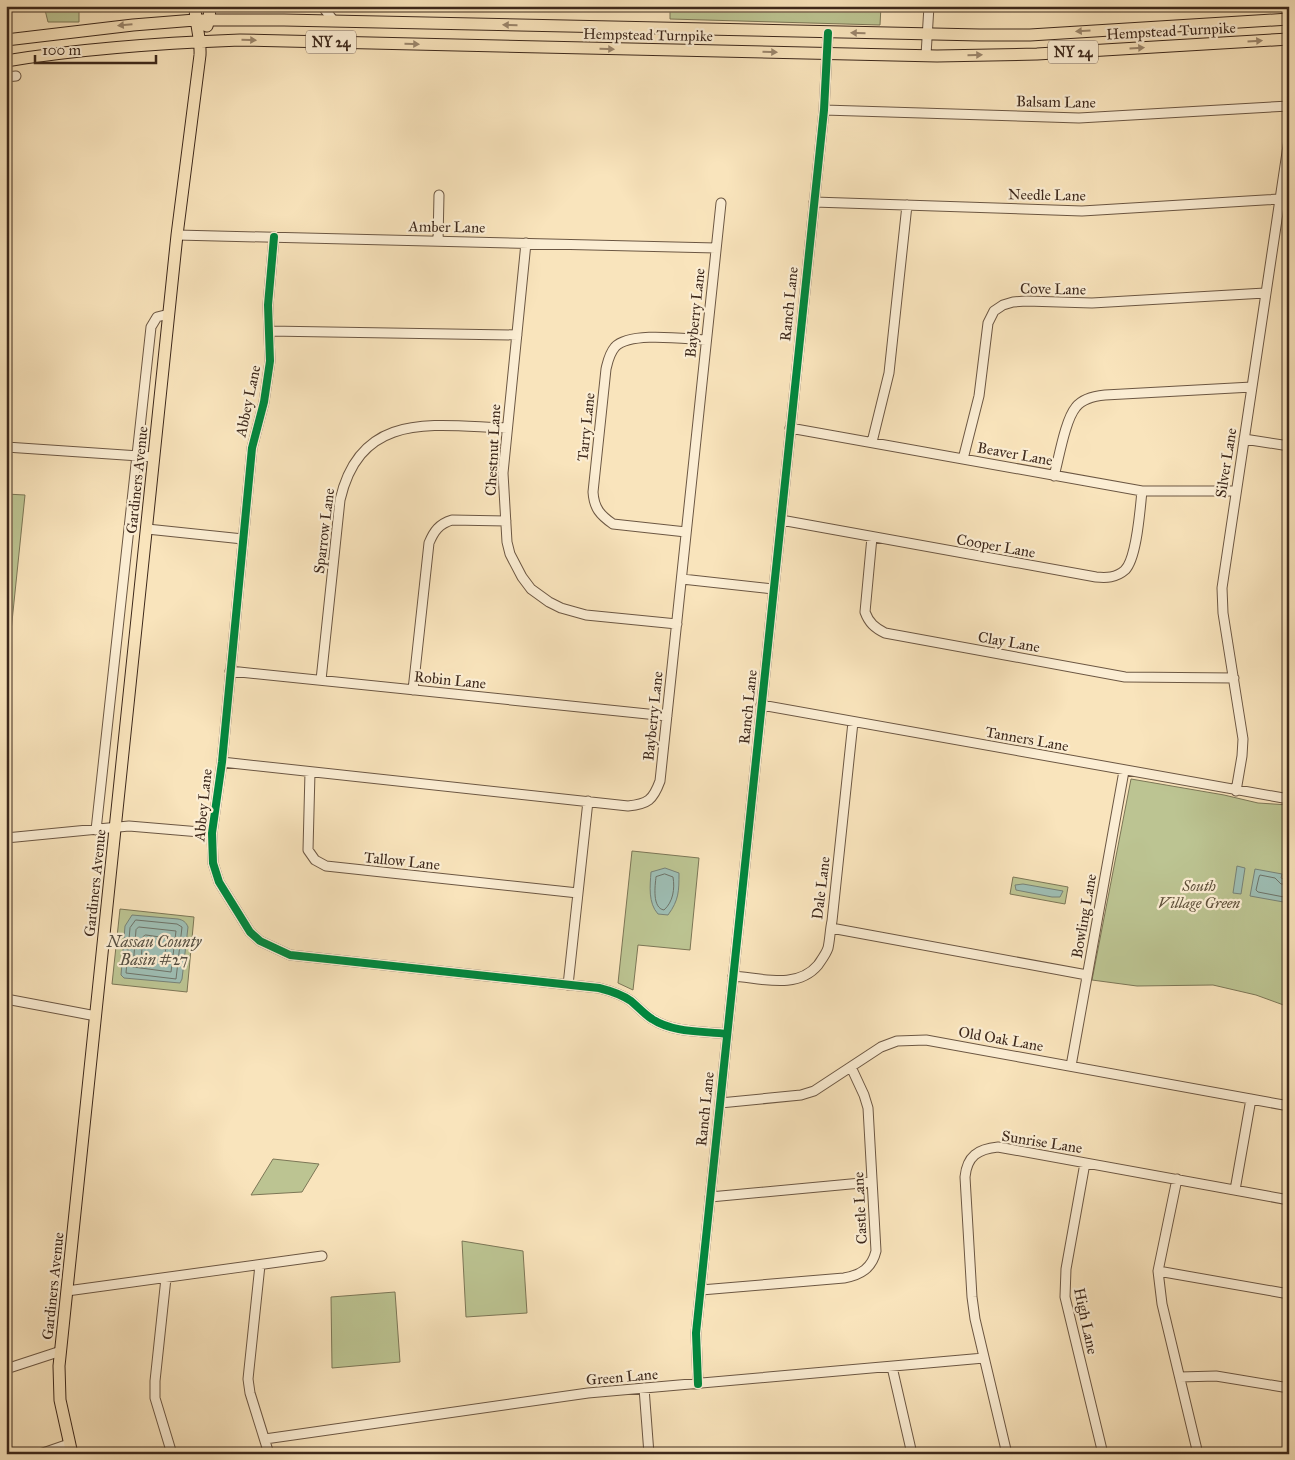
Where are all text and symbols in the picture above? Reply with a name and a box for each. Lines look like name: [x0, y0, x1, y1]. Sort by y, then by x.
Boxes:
street label: Hempstead Turnpike: [1106, 19, 1236, 43]
one-way arrow: [117, 21, 133, 29]
one-way arrow: [502, 21, 518, 29]
street label: Hempstead Turnpike: [583, 25, 713, 45]
one-way arrow: [1075, 27, 1091, 35]
one-way arrow: [850, 29, 866, 37]
road number: NY 24: [306, 31, 356, 54]
scale bar: [35, 32, 156, 64]
one-way arrow: [241, 37, 257, 45]
one-way arrow: [1247, 37, 1263, 45]
one-way arrow: [404, 40, 420, 48]
text: 100 m: [42, 41, 82, 59]
road number: NY 24: [1048, 41, 1098, 64]
one-way arrow: [1130, 44, 1146, 52]
one-way arrow: [599, 45, 615, 53]
one-way arrow: [762, 48, 778, 56]
one-way arrow: [967, 51, 983, 59]
street label: Balsam Lane: [1016, 92, 1096, 112]
street label: Needle Lane: [1008, 185, 1086, 205]
street label: Amber Lane: [407, 217, 486, 237]
street label: Ranch Lane: [776, 266, 802, 342]
street label: Bayberry Lane: [681, 267, 709, 359]
street label: Cove Lane: [1020, 279, 1086, 299]
street label: Abbey Lane: [231, 363, 264, 439]
street label: Tarry Lane: [573, 392, 599, 462]
street label: Chestnut Lane: [482, 404, 504, 496]
street label: Gardiners Avenue: [122, 425, 152, 535]
street label: Silver Lane: [1212, 427, 1240, 499]
street label: Beaver Lane: [976, 439, 1054, 469]
street label: Sparrow Lane: [310, 487, 338, 575]
street label: Cooper Lane: [955, 530, 1037, 562]
street label: Clay Lane: [977, 628, 1041, 656]
street label: Robin Lane: [413, 667, 487, 693]
street label: Ranch Lane: [735, 669, 761, 745]
street label: Bayberry Lane: [639, 670, 667, 762]
street label: Tanners Lane: [984, 723, 1070, 755]
street label: Abbey Lane: [190, 768, 216, 843]
street label: Gardiners Avenue: [80, 828, 110, 938]
street label: Tallow Lane: [363, 848, 441, 874]
street label: Dale Lane: [808, 855, 834, 921]
street label: Bowling Lane: [1068, 872, 1100, 960]
park label: South Village Green: [1158, 877, 1240, 912]
water label: Nassau County Basin #27: [106, 932, 202, 969]
street label: Old Oak Lane: [957, 1023, 1045, 1055]
street label: Ranch Lane: [692, 1071, 718, 1147]
street label: Sunrise Lane: [1000, 1127, 1084, 1157]
street label: Castle Lane: [849, 1171, 871, 1245]
street label: Gardiners Avenue: [38, 1231, 68, 1341]
street label: High Lane: [1070, 1286, 1102, 1356]
street label: Green Lane: [585, 1365, 659, 1389]

